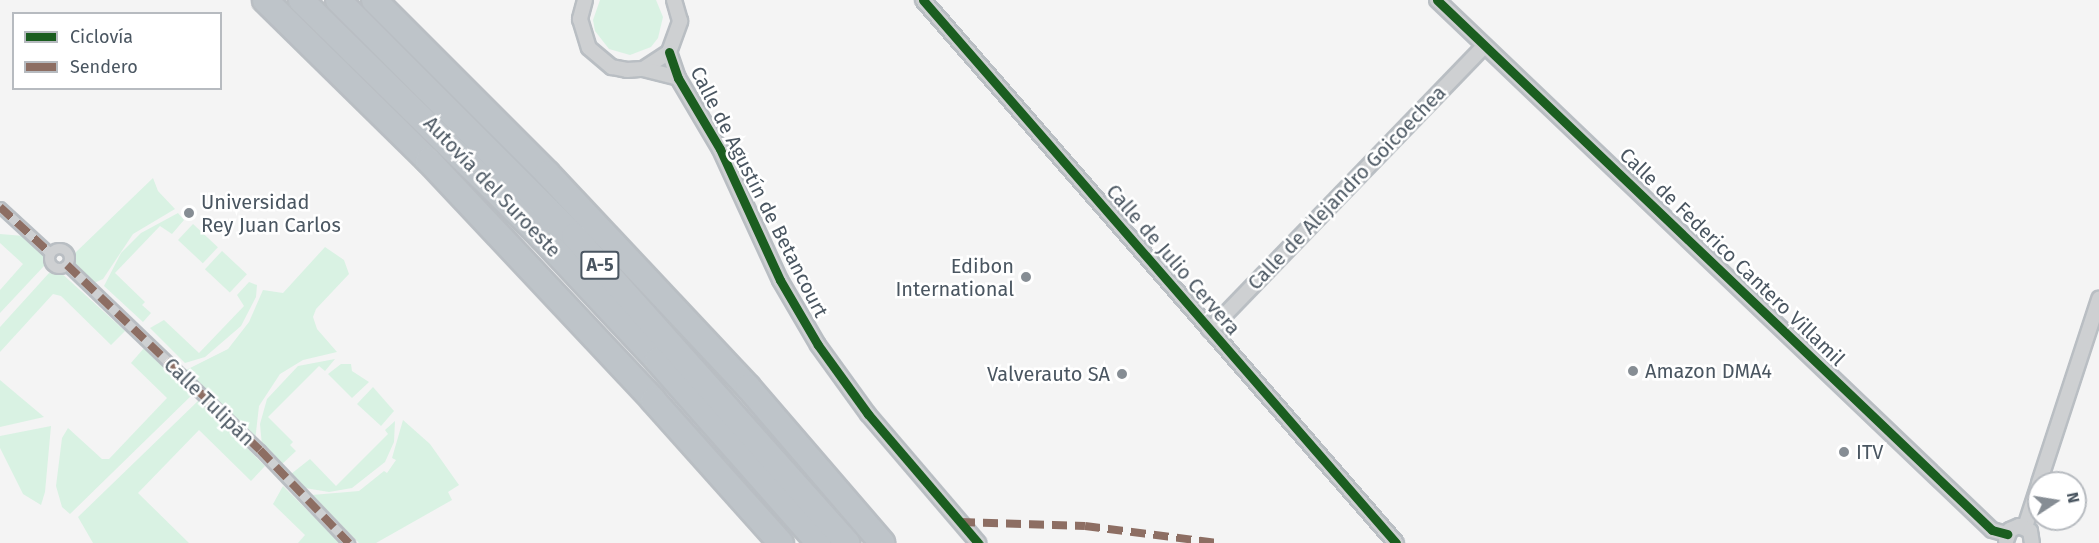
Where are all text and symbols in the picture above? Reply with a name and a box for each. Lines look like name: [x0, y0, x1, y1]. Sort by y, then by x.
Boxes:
legend: [12, 12, 222, 90]
text: Ciclovía: [70, 26, 133, 48]
text: Sendero: [70, 56, 138, 78]
street label: Calle de Agustín de Betancourt: [685, 62, 833, 322]
street label: Calle de Alejandro Goicoechea: [1243, 81, 1451, 295]
street label: Autovía del Suroeste: [419, 112, 565, 262]
street label: Calle de Federico Cantero Villamil: [1615, 143, 1849, 371]
street label: Calle de Julio Cervera: [1101, 180, 1245, 340]
place label: Universidad Rey Juan Carlos: [201, 190, 341, 237]
marker: Universidad Rey Juan Carlos: [182, 206, 196, 220]
road number: A-5: [579, 250, 621, 280]
place label: Edibon International: [895, 254, 1014, 301]
marker: Edibon International: [1019, 270, 1033, 284]
street label: Calle Tulipán: [159, 353, 259, 451]
place label: Amazon DMA4: [1645, 359, 1772, 383]
place label: Valverauto SA: [987, 362, 1110, 386]
marker: Amazon DMA4: [1626, 364, 1640, 378]
marker: Valverauto SA: [1115, 367, 1129, 381]
place label: ITV: [1856, 440, 1883, 464]
marker: ITV: [1837, 445, 1851, 459]
north arrow: [2027, 471, 2087, 531]
text: N: [2063, 490, 2084, 505]

